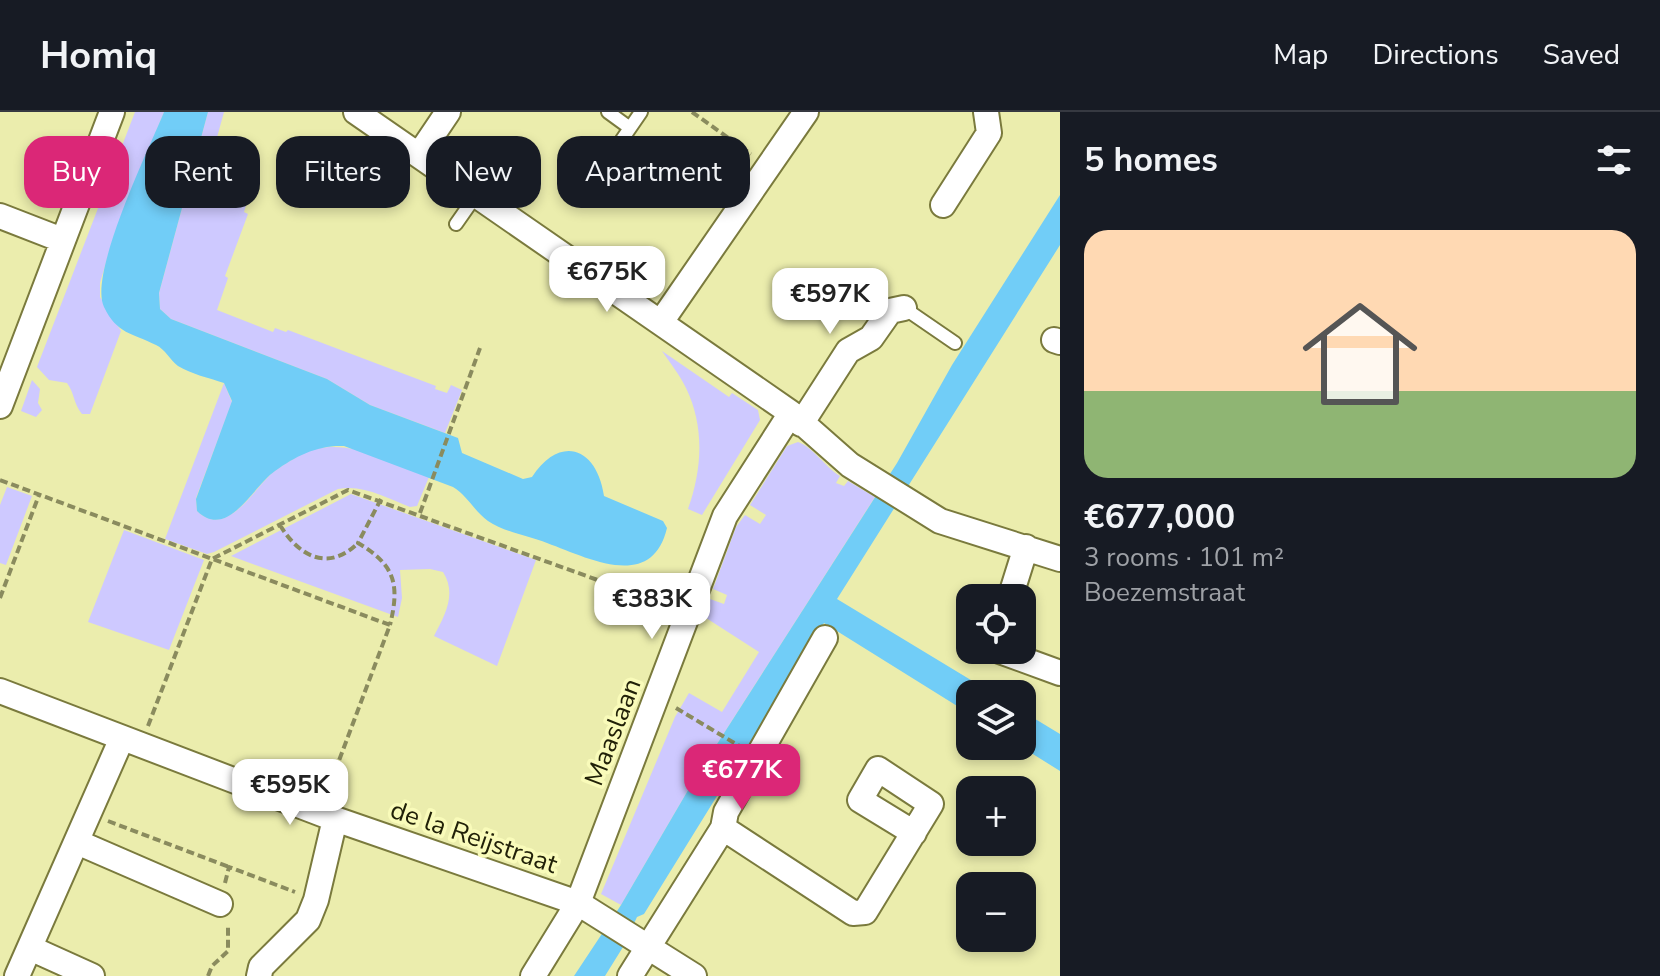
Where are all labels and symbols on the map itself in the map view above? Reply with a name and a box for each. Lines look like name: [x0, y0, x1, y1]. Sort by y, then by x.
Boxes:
pin: €675K: [551, 246, 663, 314]
pin: €597K: [774, 268, 886, 336]
pin: €383K: [596, 573, 708, 641]
street label: Maaslaan: [577, 673, 649, 791]
pin: €677K: [686, 744, 798, 812]
pin: €595K: [234, 759, 346, 827]
street label: de la Reijstraat: [386, 792, 563, 882]

